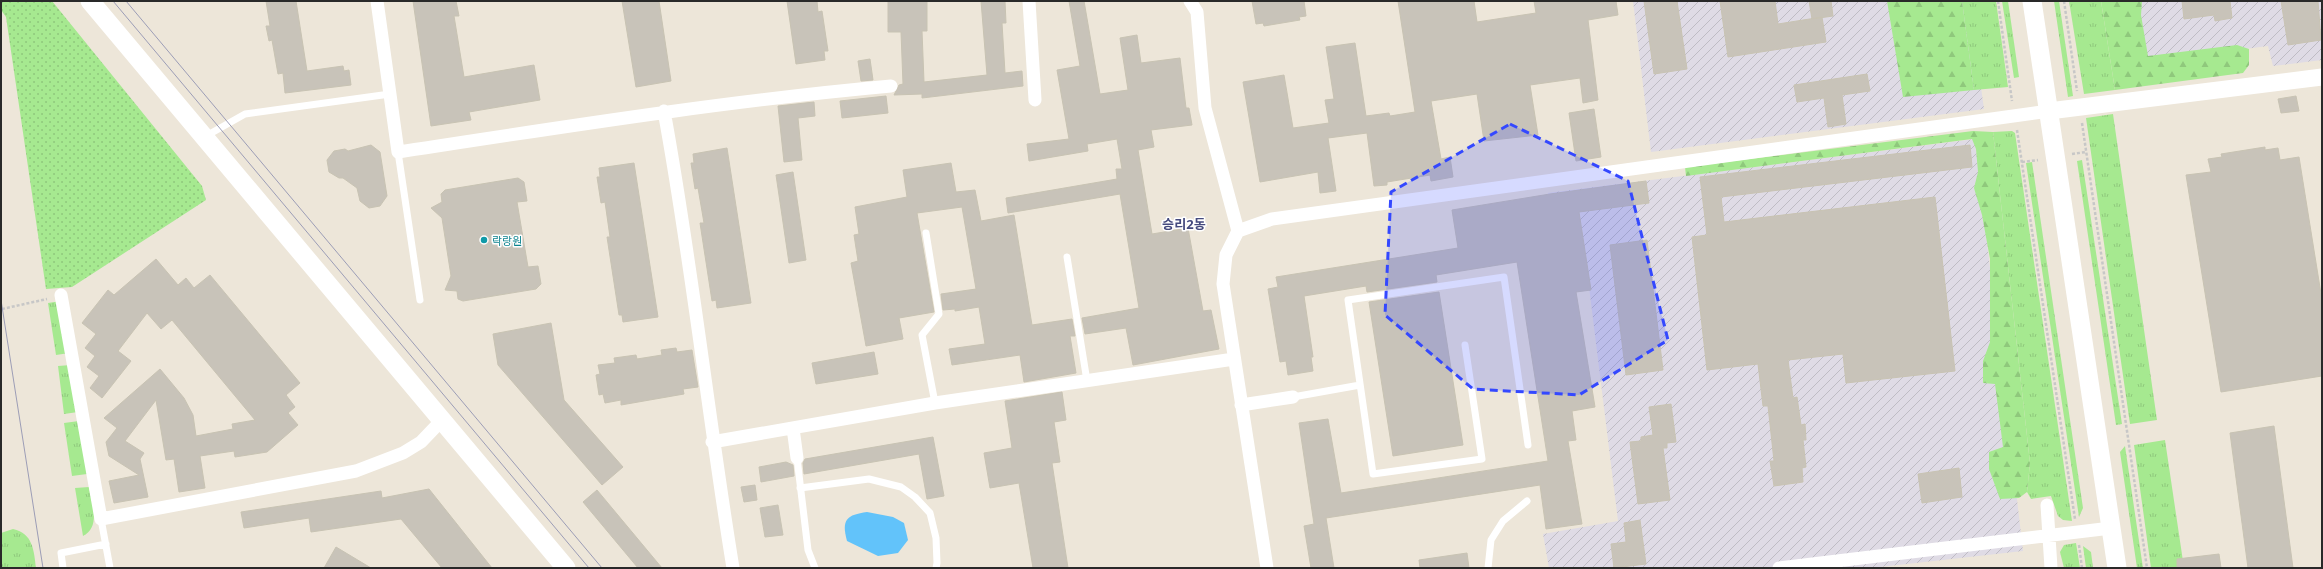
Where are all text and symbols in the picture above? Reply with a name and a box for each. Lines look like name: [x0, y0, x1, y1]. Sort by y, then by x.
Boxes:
district label: 승리2동: [1162, 215, 1206, 233]
place label: 락랑원: [492, 233, 522, 248]
marker: 락랑원: [479, 235, 489, 245]

